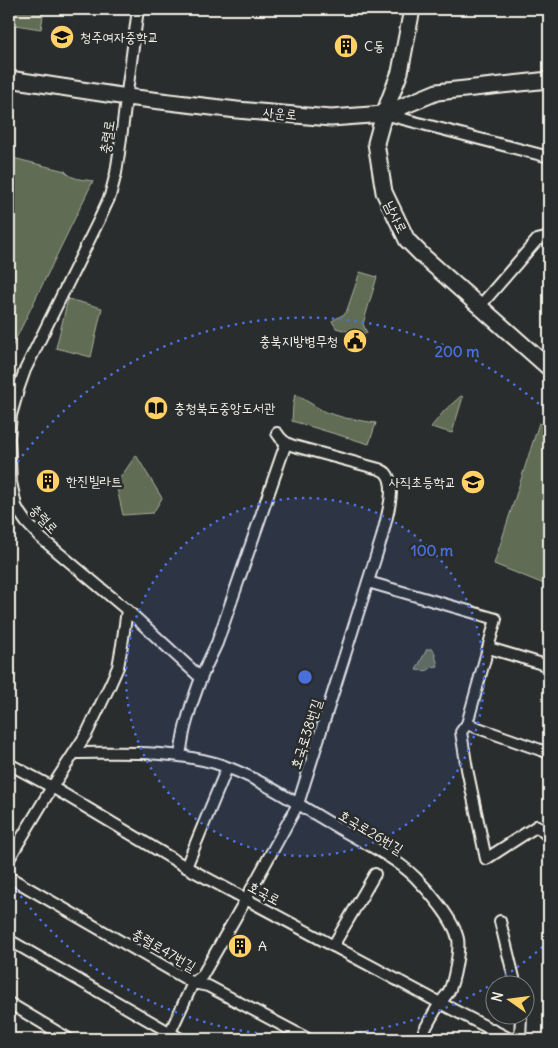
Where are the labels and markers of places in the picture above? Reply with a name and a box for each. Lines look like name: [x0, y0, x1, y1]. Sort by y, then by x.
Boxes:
school or university icon: 청주여자중학교: [49, 24, 75, 50]
place label: 청주여자중학교: [80, 28, 159, 46]
building icon: C동: [333, 33, 359, 59]
place label: C동: [364, 37, 384, 55]
public building icon: 충북지방병무청: [342, 328, 368, 354]
place label: 충북지방병무청: [259, 332, 338, 350]
library icon: 충청북도중앙도서관: [143, 395, 169, 421]
place label: 충청북도중앙도서관: [174, 399, 275, 417]
building icon: 한진빌라트: [35, 468, 61, 494]
school or university icon: 사직초등학교: [460, 469, 486, 495]
place label: 한진빌라트: [66, 472, 122, 490]
place label: 사직초등학교: [388, 473, 456, 491]
centre of rings: [296, 668, 314, 686]
building icon: A: [227, 933, 253, 959]
place label: A: [258, 937, 267, 955]

